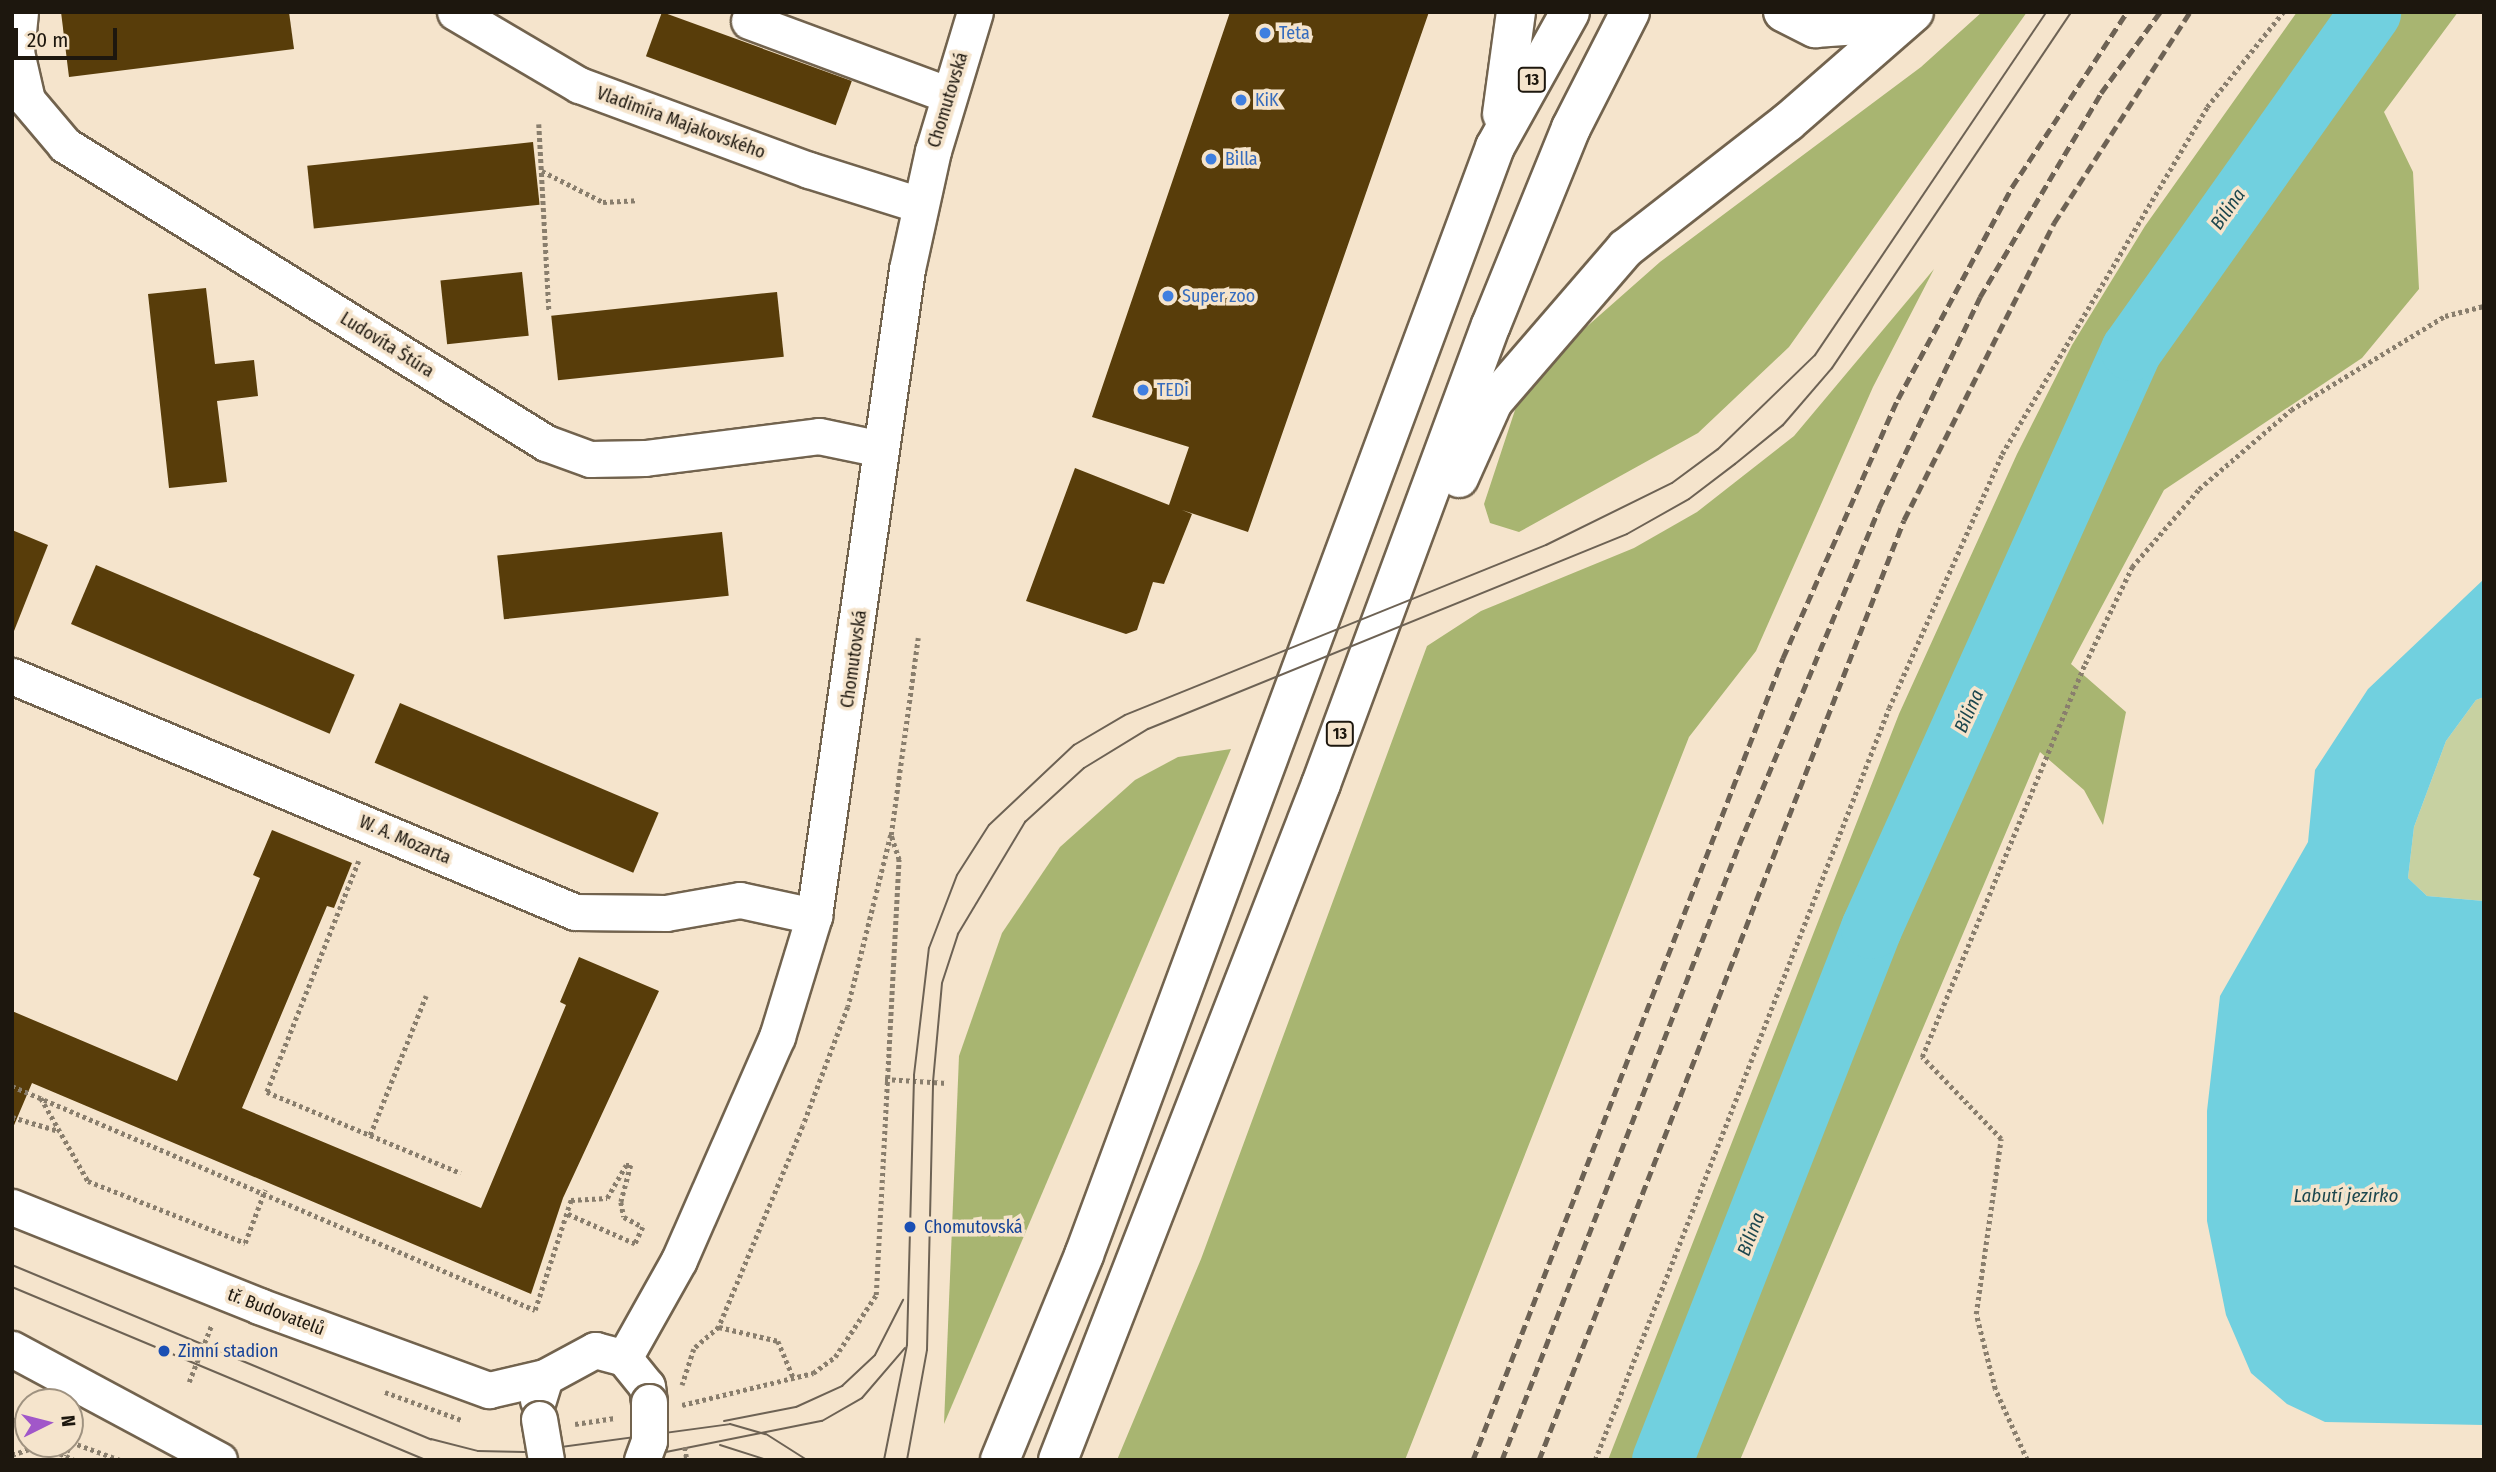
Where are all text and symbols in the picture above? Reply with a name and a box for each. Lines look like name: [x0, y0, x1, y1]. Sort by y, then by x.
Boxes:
scale bar: [18, 14, 121, 58]
place label: Teta: [1279, 22, 1310, 44]
marker: Teta: [1257, 25, 1273, 41]
text: 20 m: [27, 27, 68, 53]
street label: Chomutovská: [923, 50, 973, 150]
road number: 13: [1516, 68, 1548, 92]
street label: Vladimíra Majakovského: [594, 82, 768, 164]
place label: KiK: [1255, 89, 1279, 111]
marker: KiK: [1233, 92, 1249, 108]
place label: Billa: [1225, 148, 1258, 170]
marker: Billa: [1203, 151, 1219, 167]
water label: Bílina: [2206, 184, 2250, 234]
place label: Super zoo: [1182, 285, 1255, 307]
marker: Super zoo: [1160, 288, 1176, 304]
street label: Ludovíta Štúra: [336, 308, 438, 382]
place label: TEDi: [1157, 379, 1189, 401]
marker: TEDi: [1135, 382, 1151, 398]
street label: Chomutovská: [836, 609, 872, 709]
water label: Bílina: [1949, 686, 1989, 736]
road number: 13: [1324, 722, 1356, 747]
street label: W. A. Mozarta: [356, 811, 454, 869]
water label: Labutí jezírko: [2294, 1185, 2398, 1207]
water label: Bílina: [1732, 1209, 1770, 1259]
place label: Chomutovská: [924, 1216, 1023, 1238]
marker: Chomutovská: [902, 1219, 918, 1235]
street label: tř. Budovatelů: [224, 1284, 328, 1340]
place label: Zimní stadion: [178, 1340, 279, 1362]
marker: Zimní stadion: [156, 1343, 172, 1359]
north arrow: [14, 1388, 84, 1458]
text: N: [56, 1414, 80, 1428]

